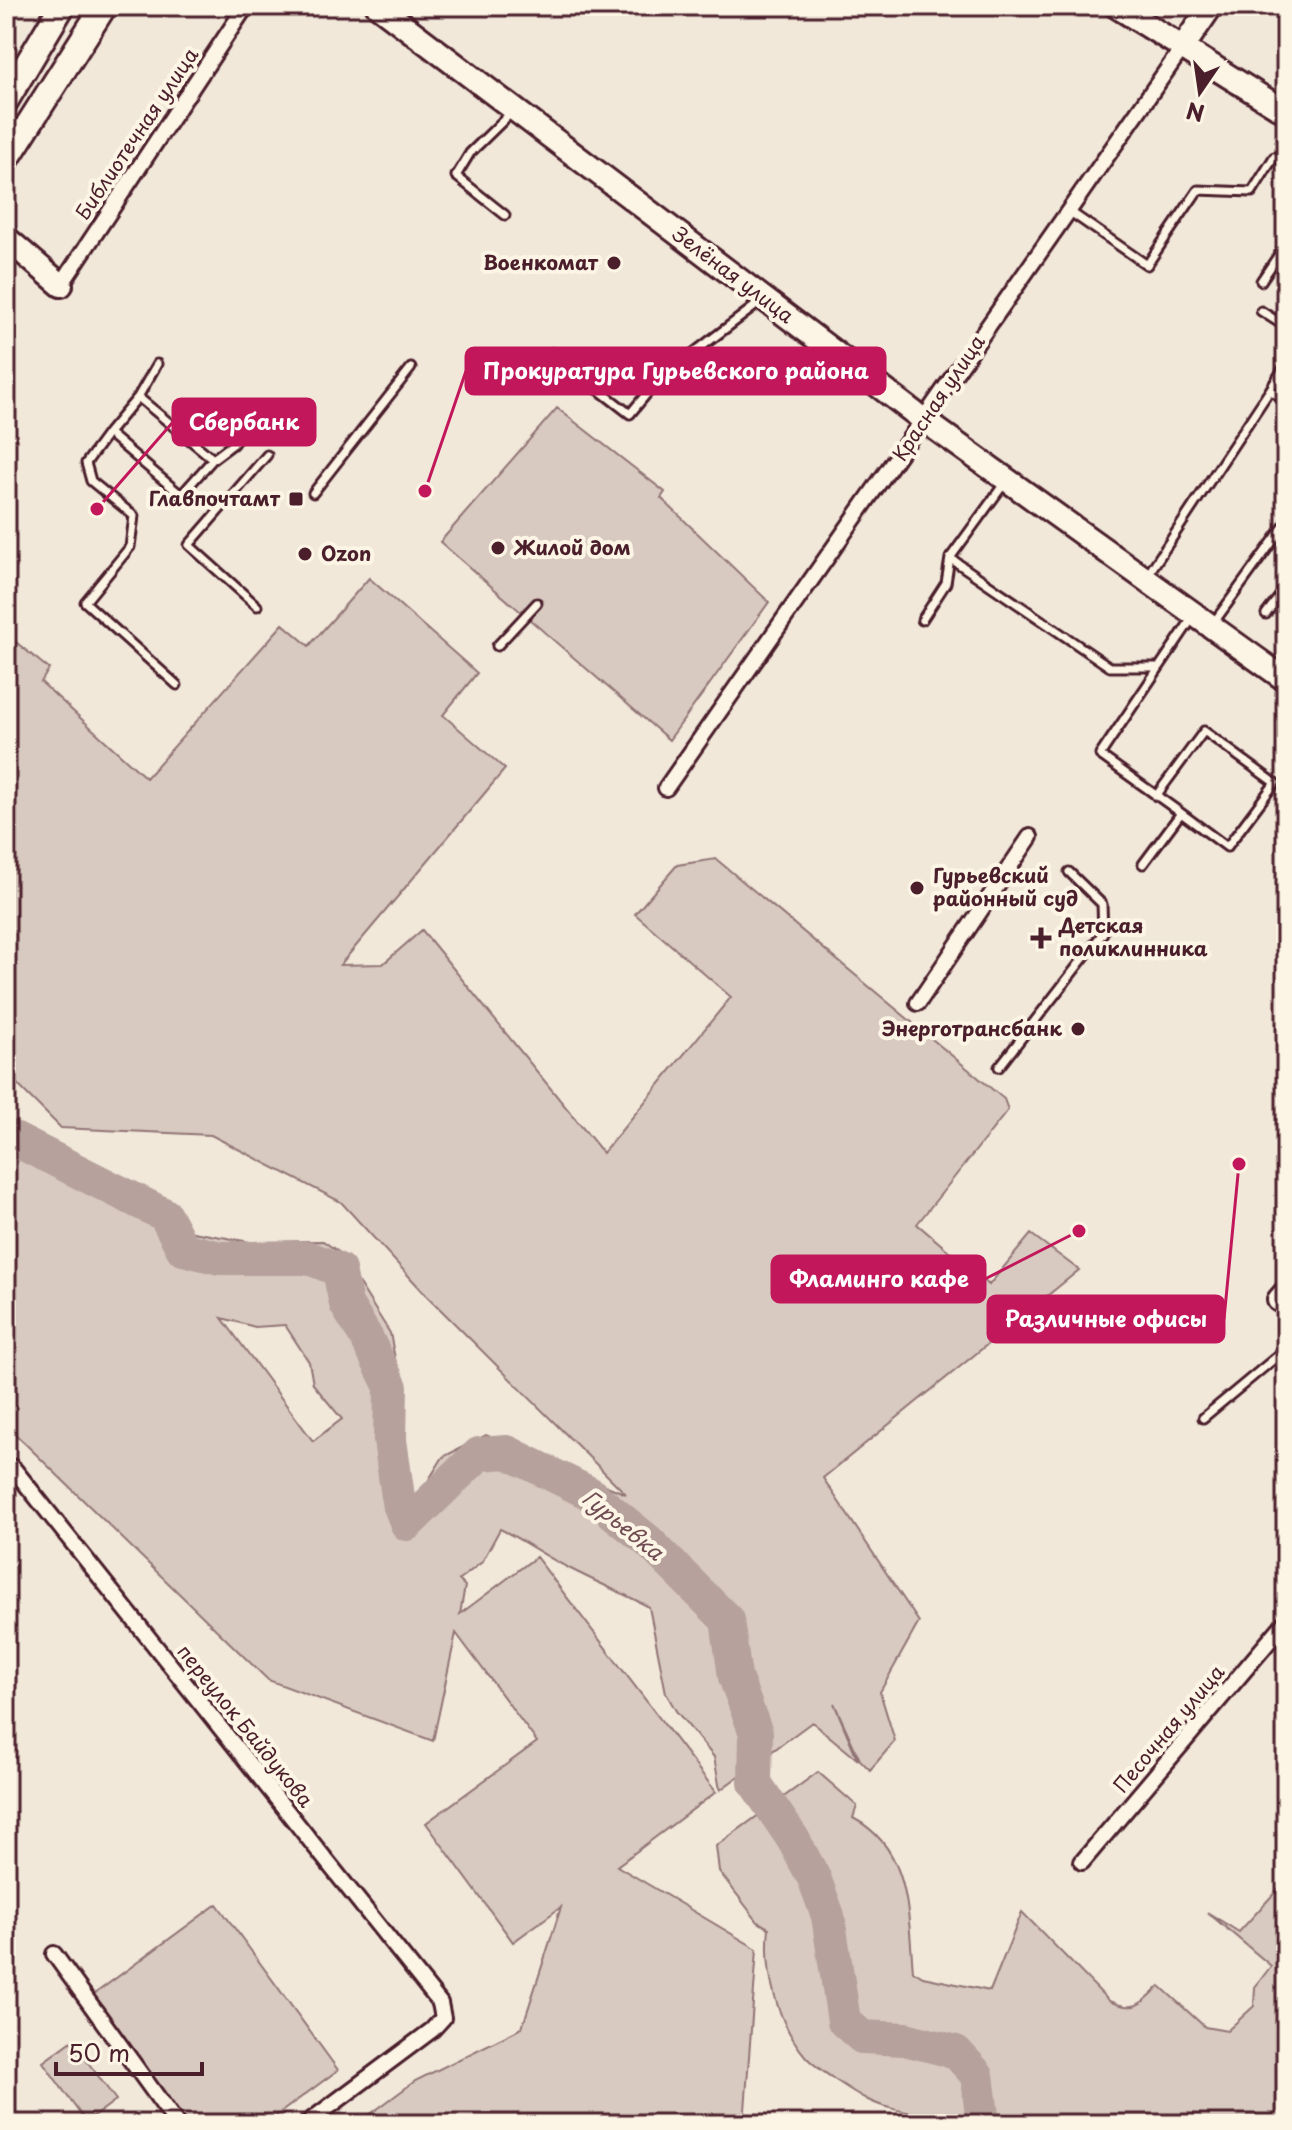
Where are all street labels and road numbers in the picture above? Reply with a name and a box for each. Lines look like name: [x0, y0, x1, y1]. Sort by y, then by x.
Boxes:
street label: Библиотечная улица: [67, 41, 205, 226]
street label: Зелёная улица: [667, 219, 801, 330]
street label: Красная улица: [885, 328, 992, 467]
street label: переулок Байдукова: [170, 1637, 321, 1814]
street label: Песочная улица: [1106, 1657, 1231, 1799]

